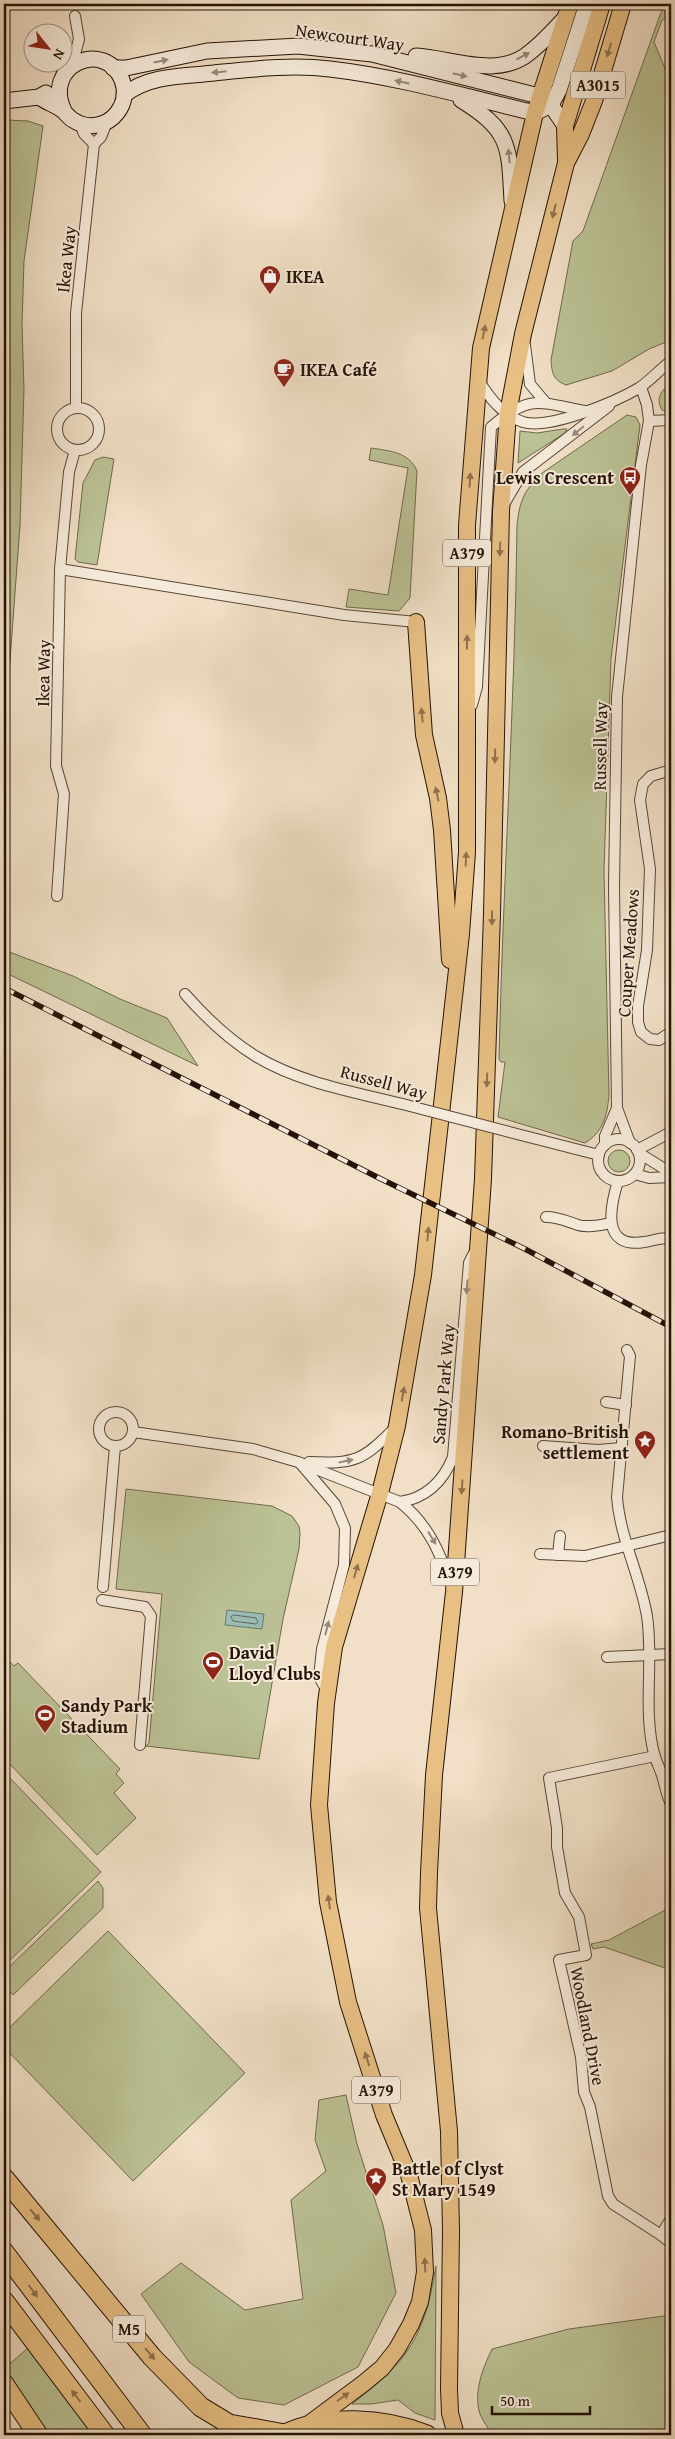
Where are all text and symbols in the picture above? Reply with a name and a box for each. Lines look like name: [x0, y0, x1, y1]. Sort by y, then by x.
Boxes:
street label: Newcourt Way: [294, 16, 406, 58]
north arrow: [22, 22, 72, 72]
one-way arrow: [604, 43, 612, 58]
text: N: [48, 45, 70, 64]
one-way arrow: [516, 52, 530, 60]
one-way arrow: [154, 57, 169, 65]
one-way arrow: [210, 68, 226, 76]
one-way arrow: [452, 71, 467, 79]
road number: A3015: [570, 72, 626, 98]
one-way arrow: [394, 78, 409, 86]
one-way arrow: [505, 148, 513, 164]
one-way arrow: [550, 203, 558, 218]
street label: Ikea Way: [49, 224, 83, 294]
place label: IKEA: [286, 263, 325, 290]
shop icon: IKEA: [258, 264, 282, 295]
one-way arrow: [481, 323, 489, 339]
place label: IKEA Café: [300, 356, 377, 383]
cafe icon: IKEA Café: [272, 357, 296, 388]
one-way arrow: [572, 426, 585, 437]
place label: Lewis Crescent: [496, 464, 614, 491]
bus stop icon: Lewis Crescent: [618, 465, 642, 496]
one-way arrow: [466, 471, 474, 487]
road number: A379: [443, 540, 491, 566]
one-way arrow: [495, 541, 503, 557]
one-way arrow: [463, 634, 471, 650]
street label: Ikea Way: [29, 639, 57, 707]
street label: Russell Way: [586, 701, 614, 791]
one-way arrow: [418, 707, 426, 723]
one-way arrow: [491, 748, 499, 764]
one-way arrow: [432, 786, 440, 802]
one-way arrow: [463, 850, 471, 866]
street label: Couper Meadows: [610, 888, 646, 1018]
one-way arrow: [488, 910, 496, 926]
street label: Russell Way: [338, 1057, 431, 1107]
one-way arrow: [483, 1073, 491, 1089]
one-way arrow: [424, 1225, 432, 1241]
one-way arrow: [463, 1279, 471, 1295]
street label: Sandy Park Way: [424, 1323, 462, 1445]
one-way arrow: [399, 1386, 407, 1402]
place label: Romano-British settlement: [501, 1418, 629, 1466]
place icon: Romano-British settlement: [633, 1429, 657, 1460]
one-way arrow: [339, 1457, 355, 1465]
one-way arrow: [457, 1479, 465, 1495]
one-way arrow: [427, 1531, 437, 1545]
road number: A379: [431, 1558, 479, 1585]
one-way arrow: [353, 1563, 361, 1578]
one-way arrow: [323, 1621, 331, 1636]
place label: David Lloyd Clubs: [229, 1639, 321, 1687]
sports icon: David Lloyd Clubs: [201, 1650, 225, 1681]
place label: Sandy Park Stadium: [61, 1692, 153, 1740]
sports icon: Sandy Park Stadium: [33, 1703, 57, 1734]
one-way arrow: [324, 1893, 332, 1909]
street label: Woodland Drive: [563, 1964, 613, 2088]
one-way arrow: [362, 2052, 370, 2067]
road number: A379: [352, 2076, 400, 2104]
place label: Battle of Clyst St Mary 1549: [392, 2155, 504, 2203]
place icon: Battle of Clyst St Mary 1549: [364, 2166, 388, 2197]
one-way arrow: [29, 2209, 40, 2222]
one-way arrow: [420, 2257, 428, 2273]
one-way arrow: [28, 2284, 38, 2298]
road number: M5: [113, 2316, 145, 2342]
one-way arrow: [144, 2347, 155, 2360]
scale bar: [492, 2384, 590, 2416]
one-way arrow: [71, 2389, 81, 2403]
text: 50 m: [500, 2390, 531, 2411]
one-way arrow: [336, 2392, 350, 2402]

